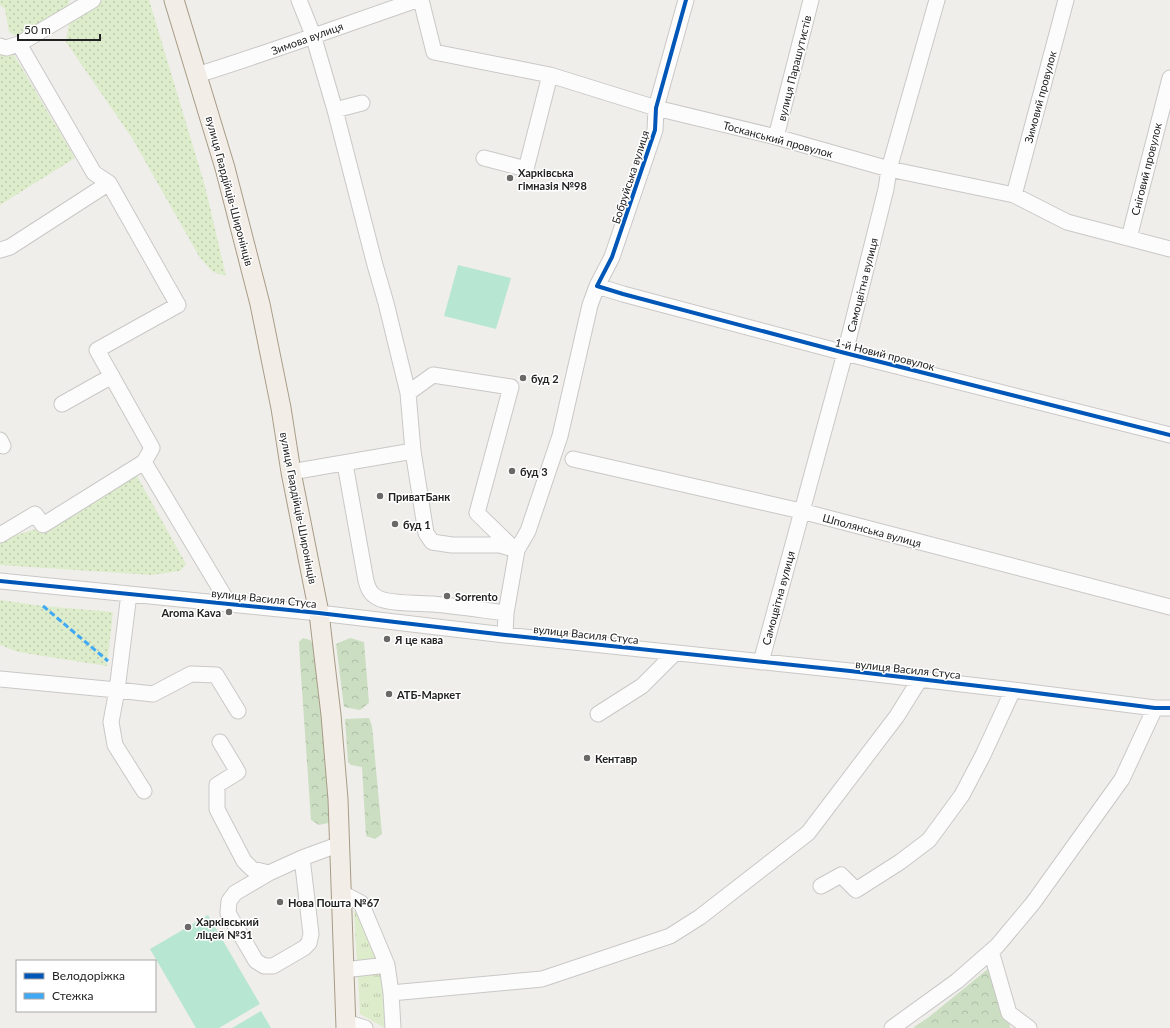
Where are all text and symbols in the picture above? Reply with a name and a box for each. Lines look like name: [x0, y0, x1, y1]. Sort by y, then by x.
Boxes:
street label: вулиця Парашутистів: [775, 14, 813, 122]
scale bar: [18, 16, 100, 42]
street label: Зимова вулиця: [269, 19, 345, 57]
text: 50 m: [24, 22, 51, 37]
street label: Зимовий провулок: [1021, 49, 1059, 145]
street label: вулиця Гвардійців-Широнінців: [204, 115, 256, 267]
street label: Тосканський провулок: [722, 118, 835, 160]
street label: Сніговий провулок: [1128, 121, 1164, 217]
street label: Бобруйська вулиця: [609, 129, 651, 225]
place label: Харківська гімназія №98: [518, 166, 587, 192]
marker: Харківська гімназія №98: [505, 173, 515, 183]
street label: Самоцвітна вулиця: [844, 236, 880, 334]
street label: 1-й Новий провулок: [834, 335, 937, 373]
place label: буд 2: [531, 372, 559, 385]
marker: буд 2: [518, 373, 528, 383]
street label: вулиця Гвардійців-Широнінців: [278, 431, 320, 585]
place label: буд 3: [520, 465, 548, 478]
marker: буд 3: [507, 466, 517, 476]
place label: ПриватБанк: [388, 490, 450, 503]
marker: ПриватБанк: [375, 491, 385, 501]
street label: Шполянська вулиця: [821, 511, 923, 549]
place label: буд 1: [403, 518, 431, 531]
marker: буд 1: [390, 519, 400, 529]
street label: Самоцвітна вулиця: [759, 550, 797, 646]
street label: вулиця Василя Стуса: [211, 586, 317, 610]
place label: Sorrento: [455, 590, 498, 603]
marker: Sorrento: [442, 591, 452, 601]
place label: Aroma Kava: [160, 606, 221, 619]
marker: Aroma Kava: [224, 607, 234, 617]
street label: вулиця Василя Стуса: [533, 622, 639, 646]
place label: Я це кава: [394, 633, 443, 646]
marker: Я це кава: [382, 634, 392, 644]
street label: вулиця Василя Стуса: [855, 657, 961, 681]
place label: АТБ-Маркет: [396, 688, 461, 701]
marker: АТБ-Маркет: [384, 689, 394, 699]
place label: Кентавр: [595, 752, 637, 765]
marker: Кентавр: [582, 753, 592, 763]
place label: Нова Пошта №67: [288, 896, 379, 909]
marker: Нова Пошта №67: [275, 897, 285, 907]
place label: Харківський ліцей №31: [196, 915, 259, 941]
marker: Харківський ліцей №31: [183, 922, 193, 932]
legend: [16, 960, 156, 1012]
text: Велодоріжка: [52, 968, 125, 983]
text: Стежка: [52, 988, 94, 1003]

